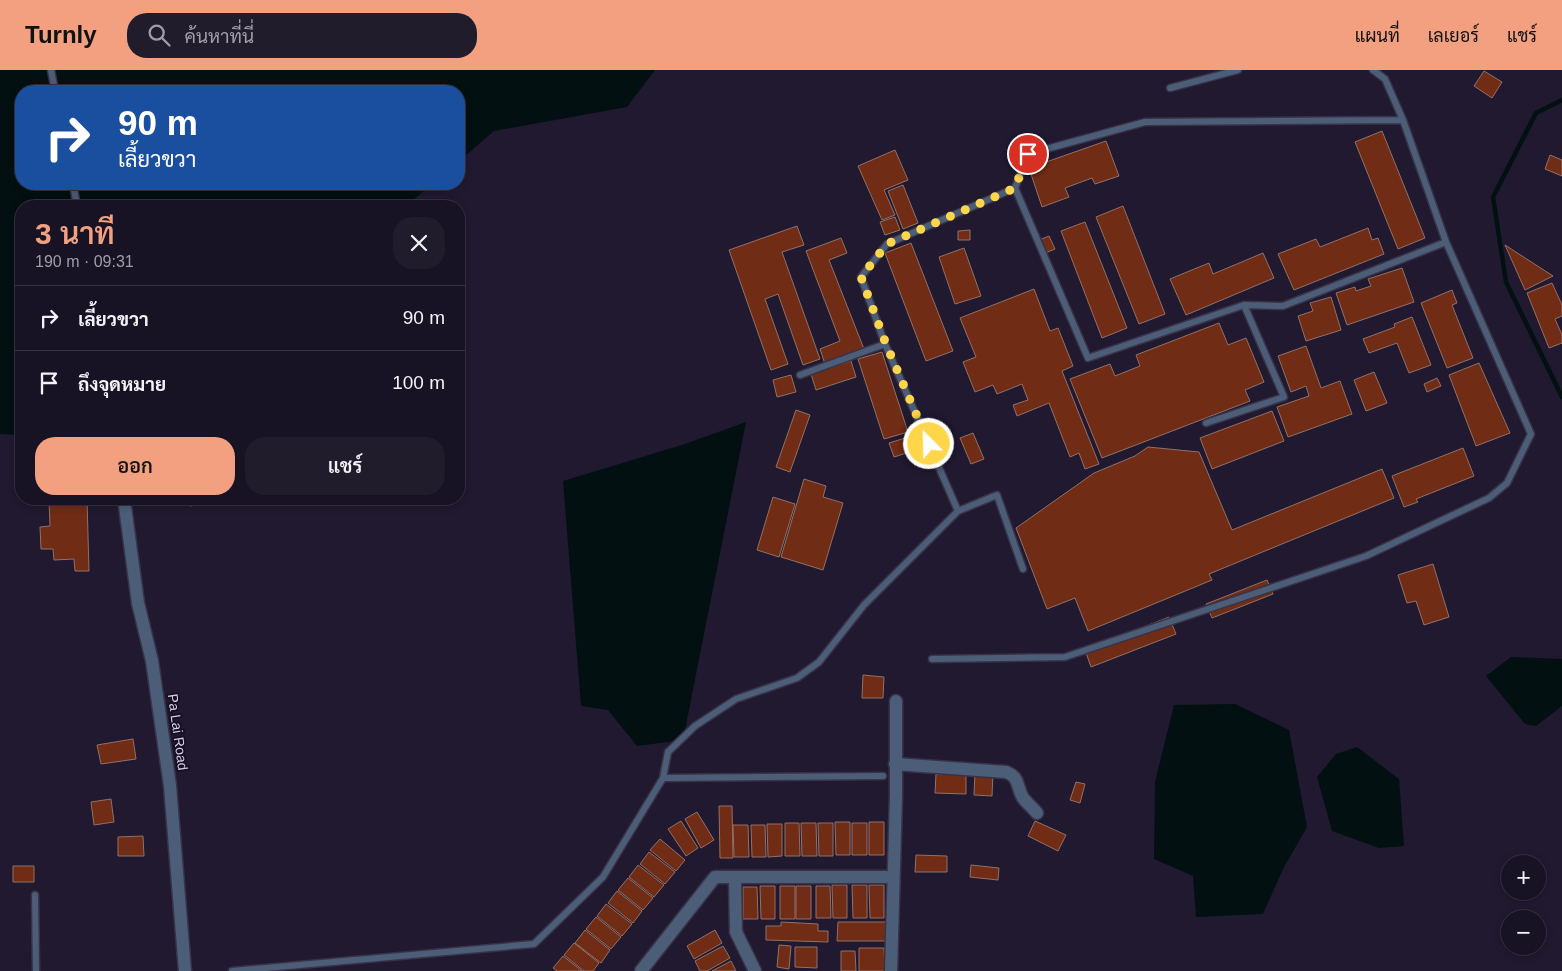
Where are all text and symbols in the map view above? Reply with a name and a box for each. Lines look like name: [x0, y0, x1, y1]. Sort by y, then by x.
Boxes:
search box: [127, 13, 477, 58]
text: Turnly: [25, 21, 97, 48]
icon: search: [145, 21, 173, 49]
text: ค้นหาที่นี่: [185, 26, 254, 47]
text: แผนที่: [1355, 26, 1400, 46]
text: เลเยอร์: [1428, 26, 1479, 46]
text: แชร์: [1507, 26, 1537, 46]
text: 90 m: [118, 103, 198, 142]
icon: right: [35, 105, 100, 170]
pin: [1007, 133, 1049, 175]
icon: arrive: [1014, 140, 1042, 168]
text: เลี้ยวขวา: [118, 147, 196, 172]
text: 3 นาที: [35, 217, 115, 250]
button: close: [393, 217, 445, 269]
text: 190 m · 09:31: [35, 253, 134, 270]
icon: right: [35, 304, 63, 332]
text: 90 m: [403, 307, 445, 328]
text: เลี้ยวขวา: [78, 309, 149, 330]
icon: arrive: [35, 369, 63, 397]
text: 100 m: [392, 372, 445, 393]
text: ถึงจุดหมาย: [78, 374, 166, 395]
position arrow: [902, 417, 954, 469]
button: ออก: [35, 437, 235, 495]
button: แชร์: [245, 437, 445, 495]
street label: Pa Lai Road: [165, 693, 191, 771]
map controls: [1501, 855, 1546, 955]
button: +: [1501, 855, 1546, 900]
button: −: [1501, 910, 1546, 955]

